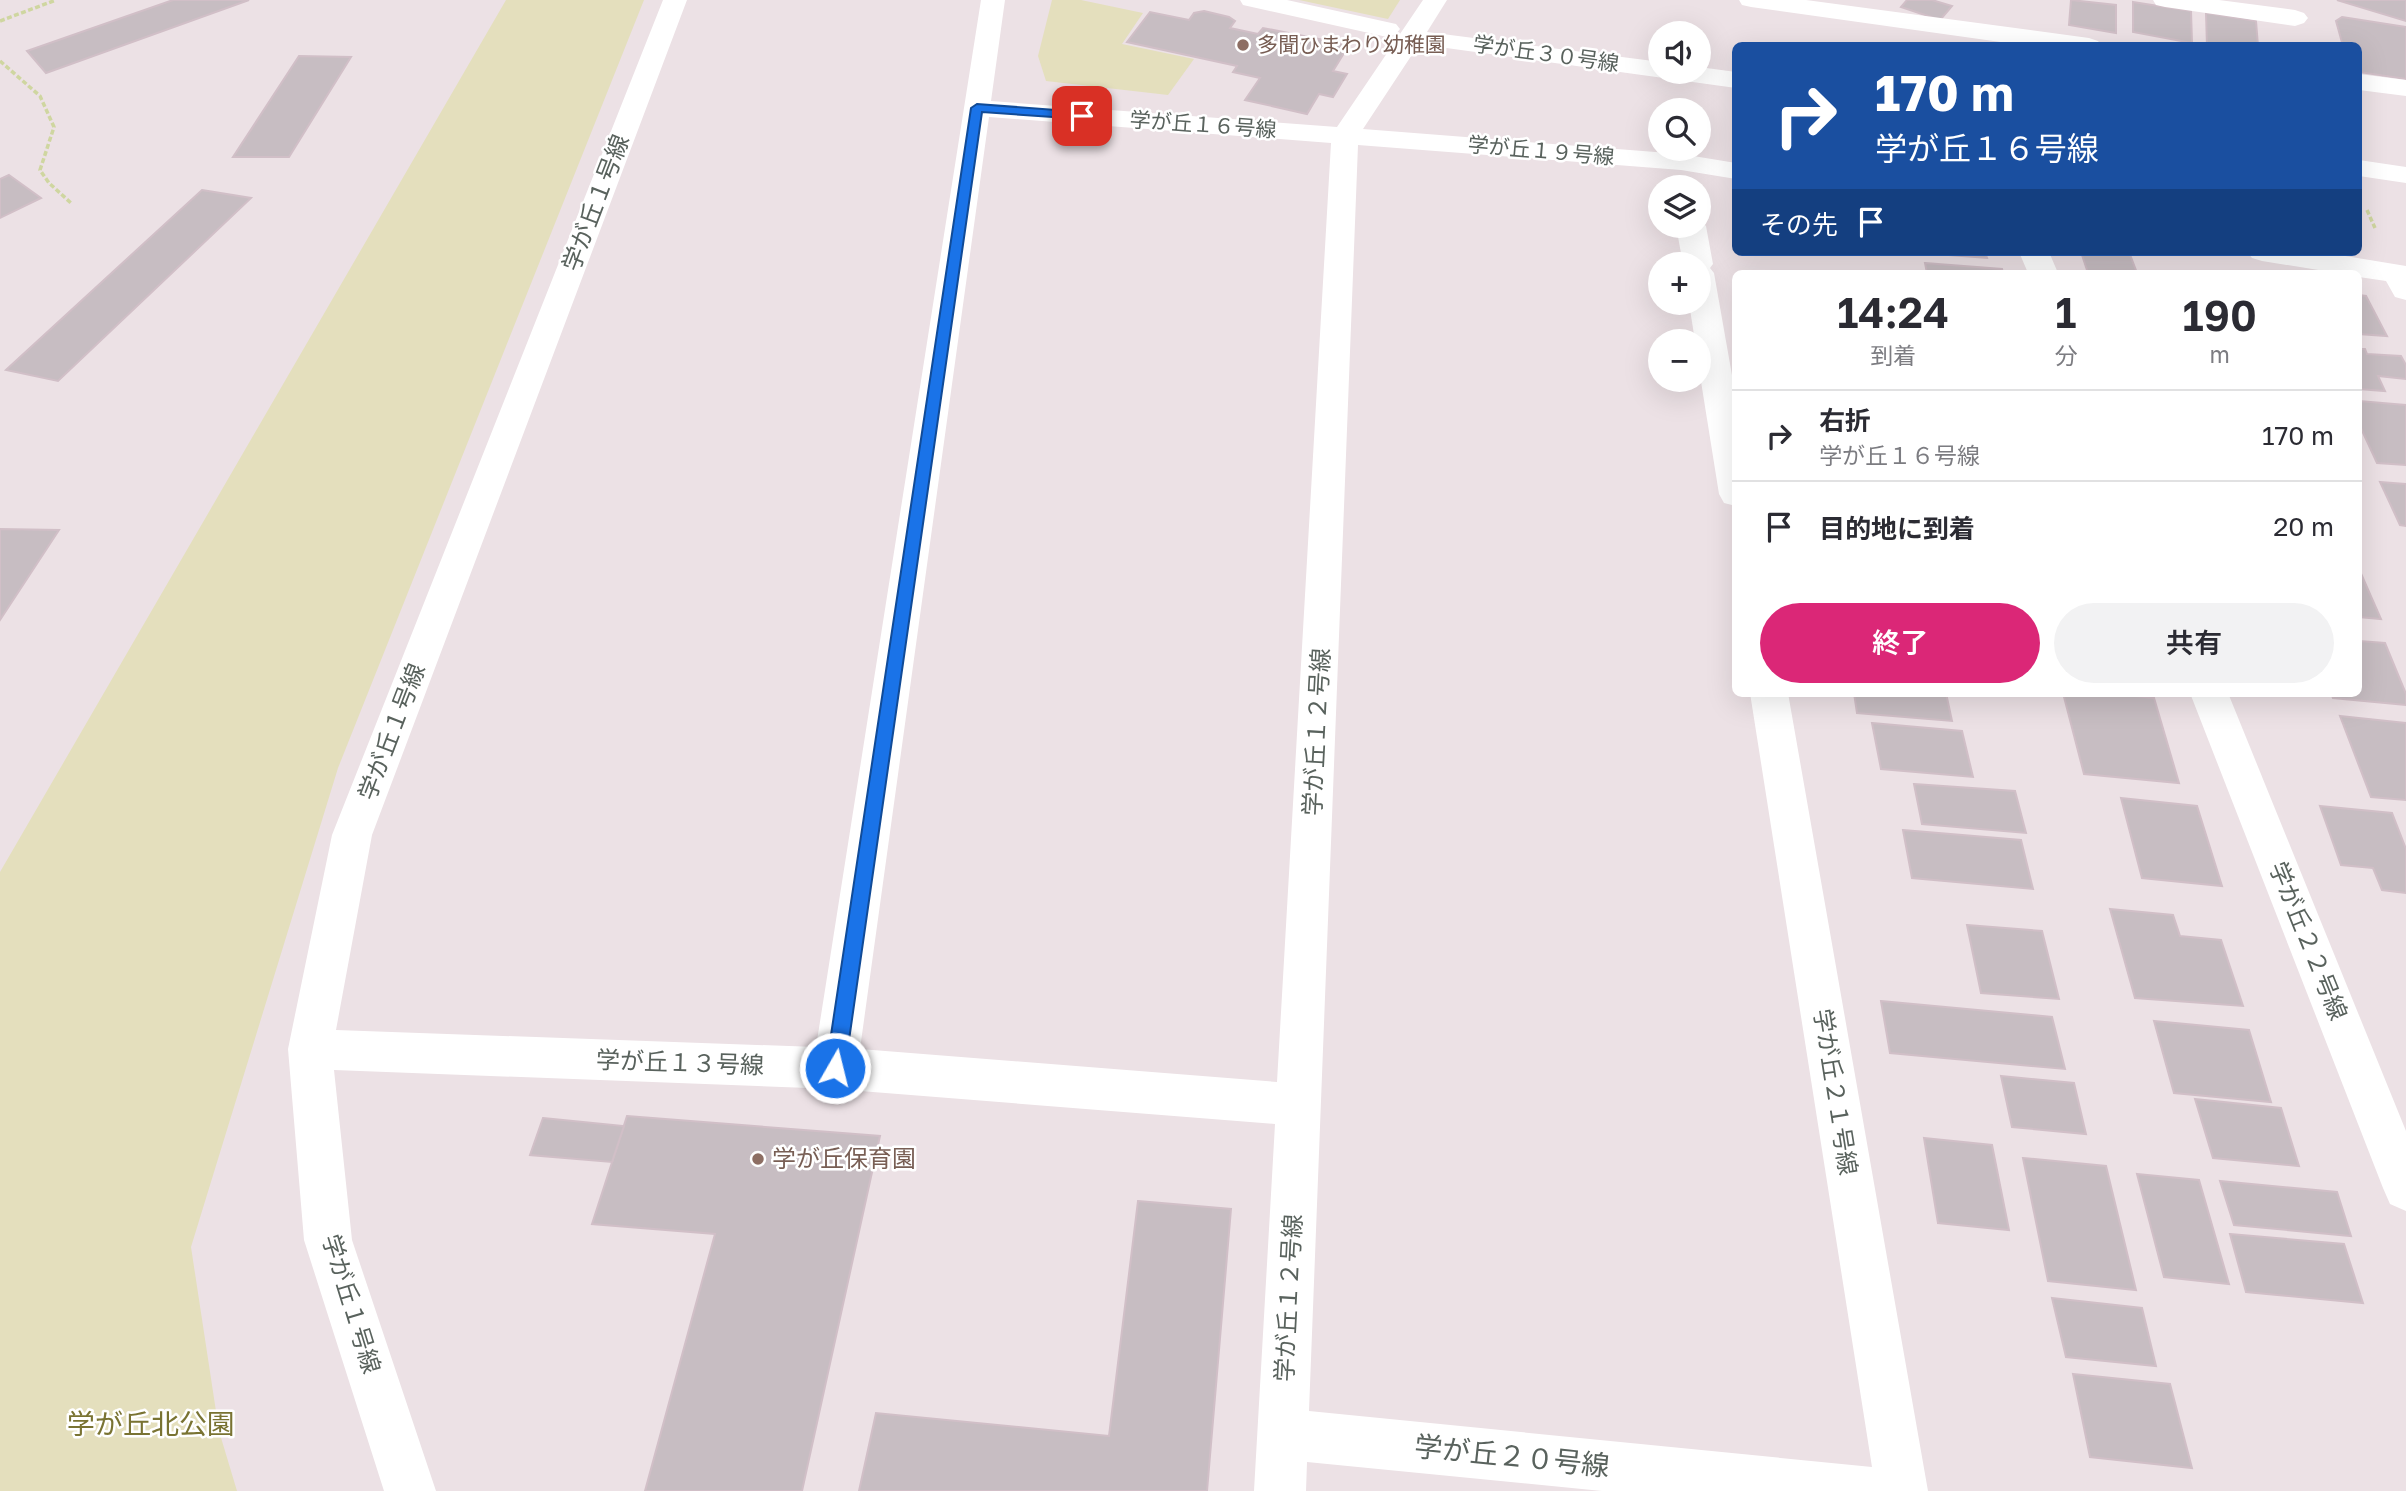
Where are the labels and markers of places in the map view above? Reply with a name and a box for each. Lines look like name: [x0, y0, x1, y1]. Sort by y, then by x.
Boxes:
place label: 多聞ひまわり幼稚園: [1257, 31, 1446, 57]
marker: 多聞ひまわり幼稚園: [1235, 37, 1251, 53]
pin: [1052, 86, 1112, 146]
place label: 学が丘保育園: [772, 1143, 916, 1172]
marker: 学が丘保育園: [750, 1151, 766, 1167]

